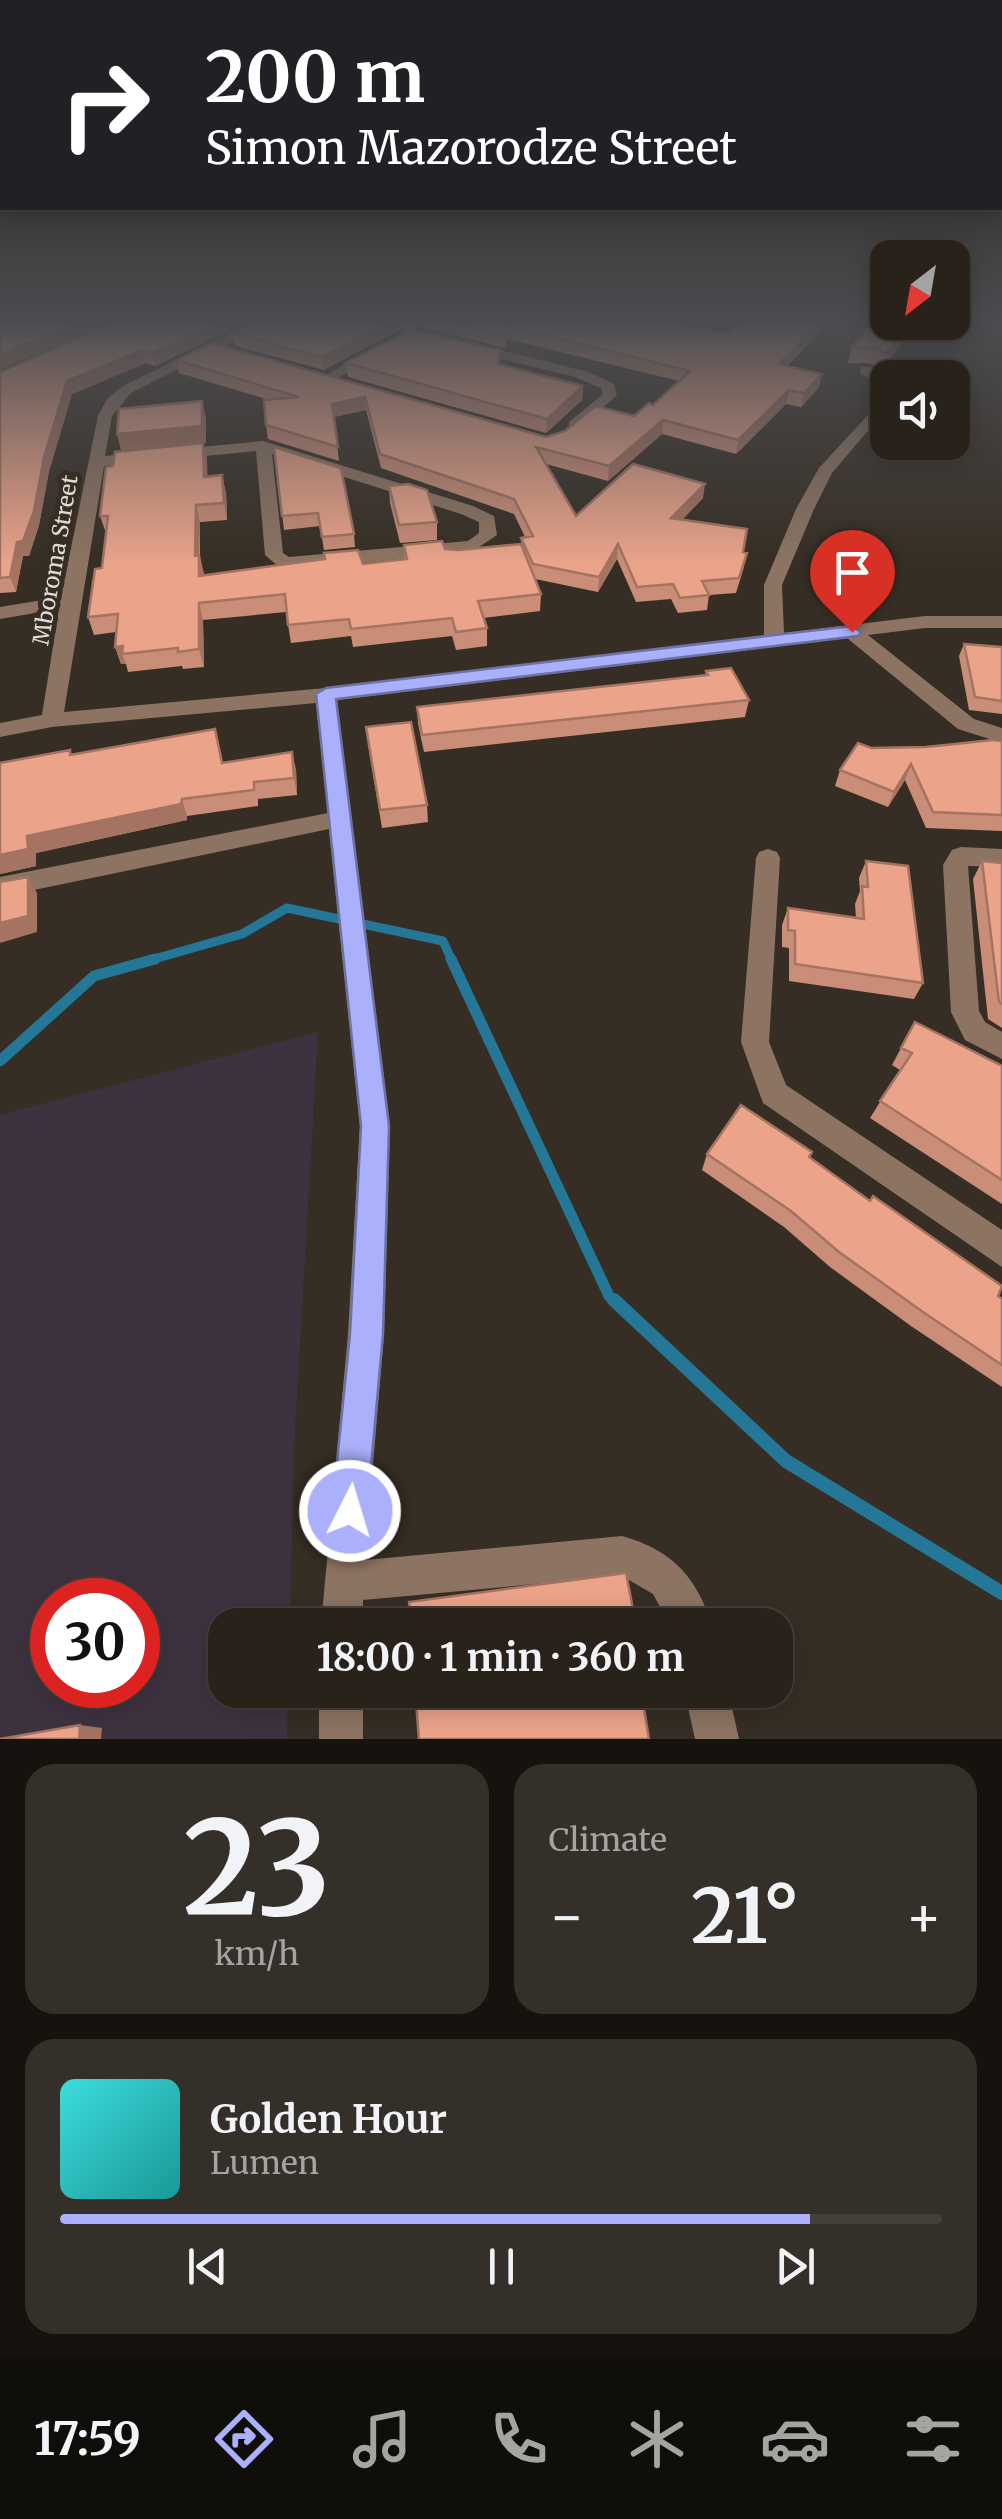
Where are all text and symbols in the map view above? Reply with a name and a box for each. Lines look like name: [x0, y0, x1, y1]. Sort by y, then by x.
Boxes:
text: 200 m: [205, 33, 425, 121]
icon: right: [40, 40, 170, 170]
text: Simon Mazorodze Street: [205, 120, 737, 176]
north arrow: [870, 240, 970, 340]
map controls: [870, 240, 970, 460]
button: sound: [870, 360, 970, 460]
street label: Mboroma Street: [26, 472, 84, 647]
pin: [810, 530, 895, 633]
icon: arrive: [825, 545, 880, 600]
position arrow: [298, 1459, 402, 1563]
speed limit sign: 30: [30, 1578, 160, 1708]
text: 18:00 · 1 min · 360 m: [316, 1634, 685, 1681]
text: 23: [183, 1787, 331, 1950]
text: Climate: [549, 1820, 667, 1860]
text: 21°: [691, 1869, 799, 1963]
text: −: [549, 1882, 585, 1951]
text: +: [905, 1882, 942, 1951]
text: km/h: [214, 1934, 299, 1974]
text: Golden Hour: [210, 2096, 447, 2143]
text: Lumen: [210, 2143, 319, 2183]
icon: previous: [180, 2239, 235, 2294]
icon: pause: [474, 2239, 529, 2294]
icon: next: [768, 2239, 823, 2294]
icon: directions: [209, 2404, 279, 2474]
icon: music: [347, 2404, 417, 2474]
icon: phone: [484, 2404, 554, 2474]
icon: climate: [622, 2404, 692, 2474]
icon: car: [760, 2404, 830, 2474]
icon: filters: [898, 2404, 968, 2474]
text: 17:59: [34, 2411, 141, 2467]

